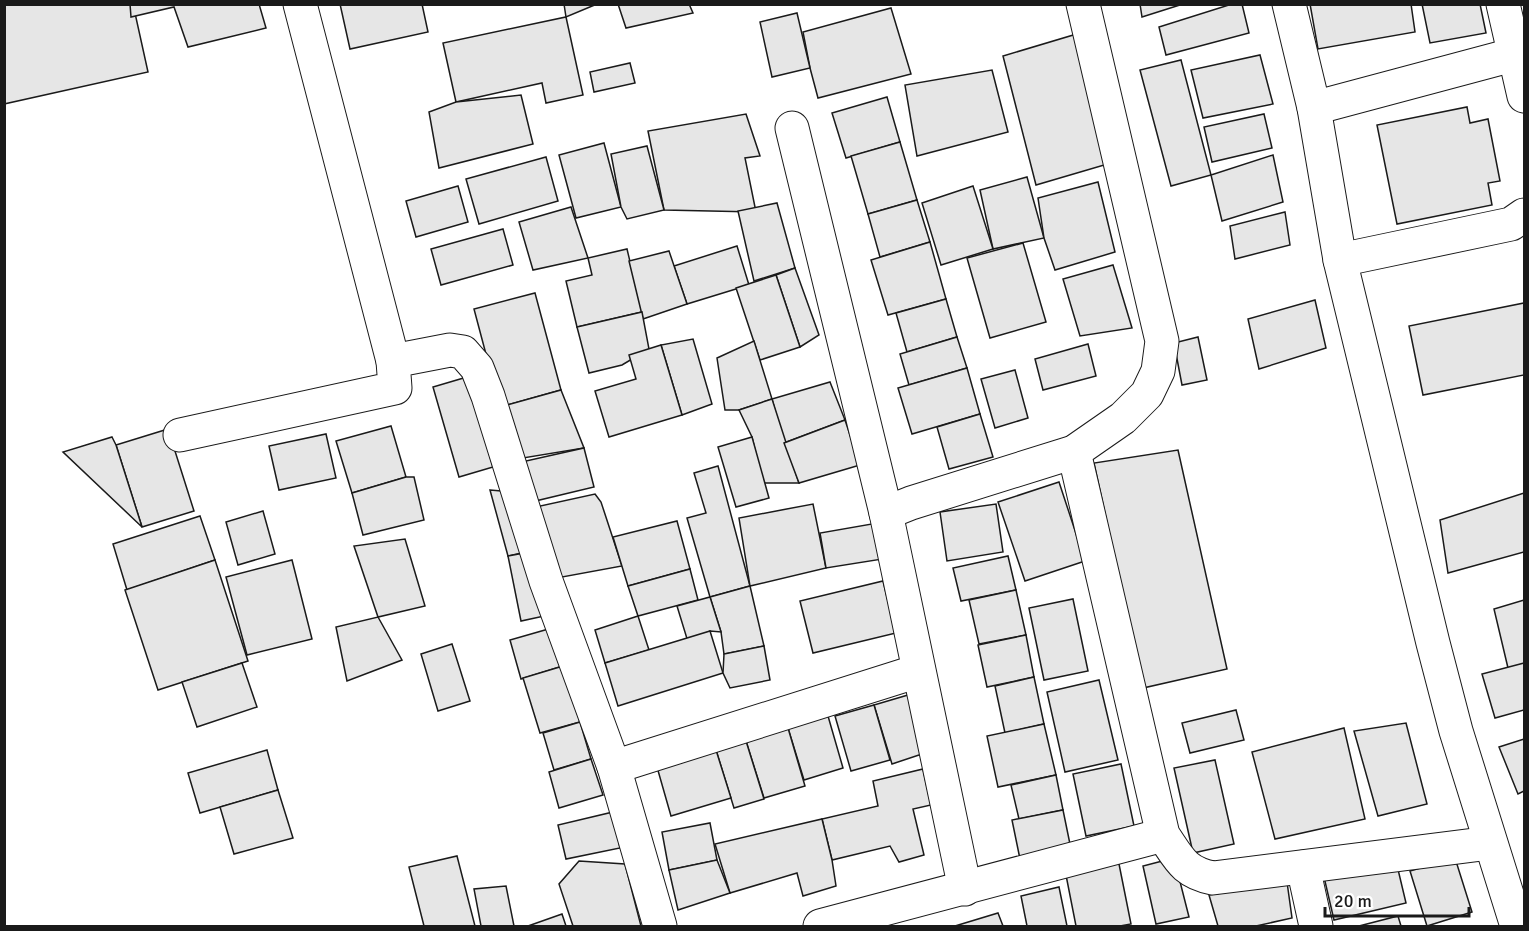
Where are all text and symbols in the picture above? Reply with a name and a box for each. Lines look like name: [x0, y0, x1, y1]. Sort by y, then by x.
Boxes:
scale bar: [1325, 880, 1469, 918]
text: 20 m: [1334, 890, 1372, 912]

